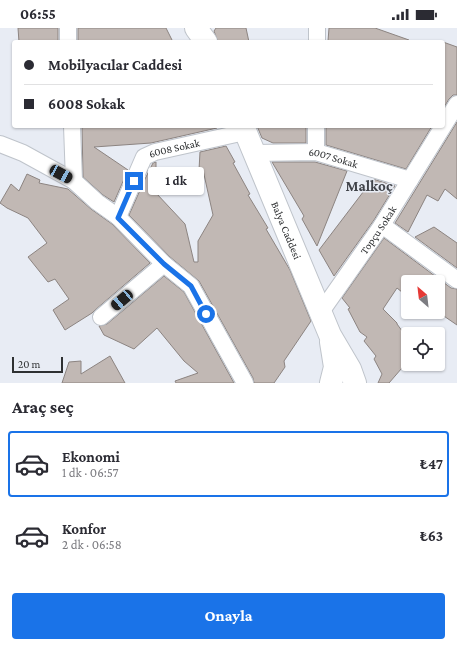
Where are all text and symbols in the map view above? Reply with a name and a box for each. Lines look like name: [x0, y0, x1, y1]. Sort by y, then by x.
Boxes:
text: 06:55: [20, 6, 56, 22]
text: Mobilyacılar Caddesi: [48, 57, 182, 73]
text: 6008 Sokak: [48, 96, 125, 112]
street label: 6008 Sokak: [147, 136, 202, 160]
street label: 6007 Sokak: [308, 146, 360, 170]
car: [48, 163, 74, 185]
callout: 1 dk: [148, 167, 204, 195]
route end: [125, 172, 143, 190]
text: 1 dk: [165, 173, 187, 188]
district label: Malkoç: [345, 178, 393, 194]
street label: Balya Caddesi: [269, 200, 304, 261]
street label: Topçu Sokak: [358, 203, 399, 256]
north arrow: [401, 275, 445, 319]
map controls: [401, 275, 445, 371]
car: [109, 288, 135, 312]
route start: [197, 305, 215, 323]
button: locate: [401, 327, 445, 371]
scale bar: [12, 355, 63, 374]
text: 20 m: [18, 358, 40, 370]
text: Araç seç: [12, 397, 74, 417]
icon: car: [14, 446, 50, 482]
text: Ekonomi: [62, 449, 120, 465]
text: ₺47: [420, 456, 443, 472]
text: 1 dk · 06:57: [62, 465, 118, 480]
icon: car: [14, 518, 50, 554]
text: Konfor: [62, 521, 106, 537]
text: ₺63: [420, 528, 443, 544]
text: 2 dk · 06:58: [62, 537, 122, 552]
button: Onayla: [12, 593, 445, 639]

